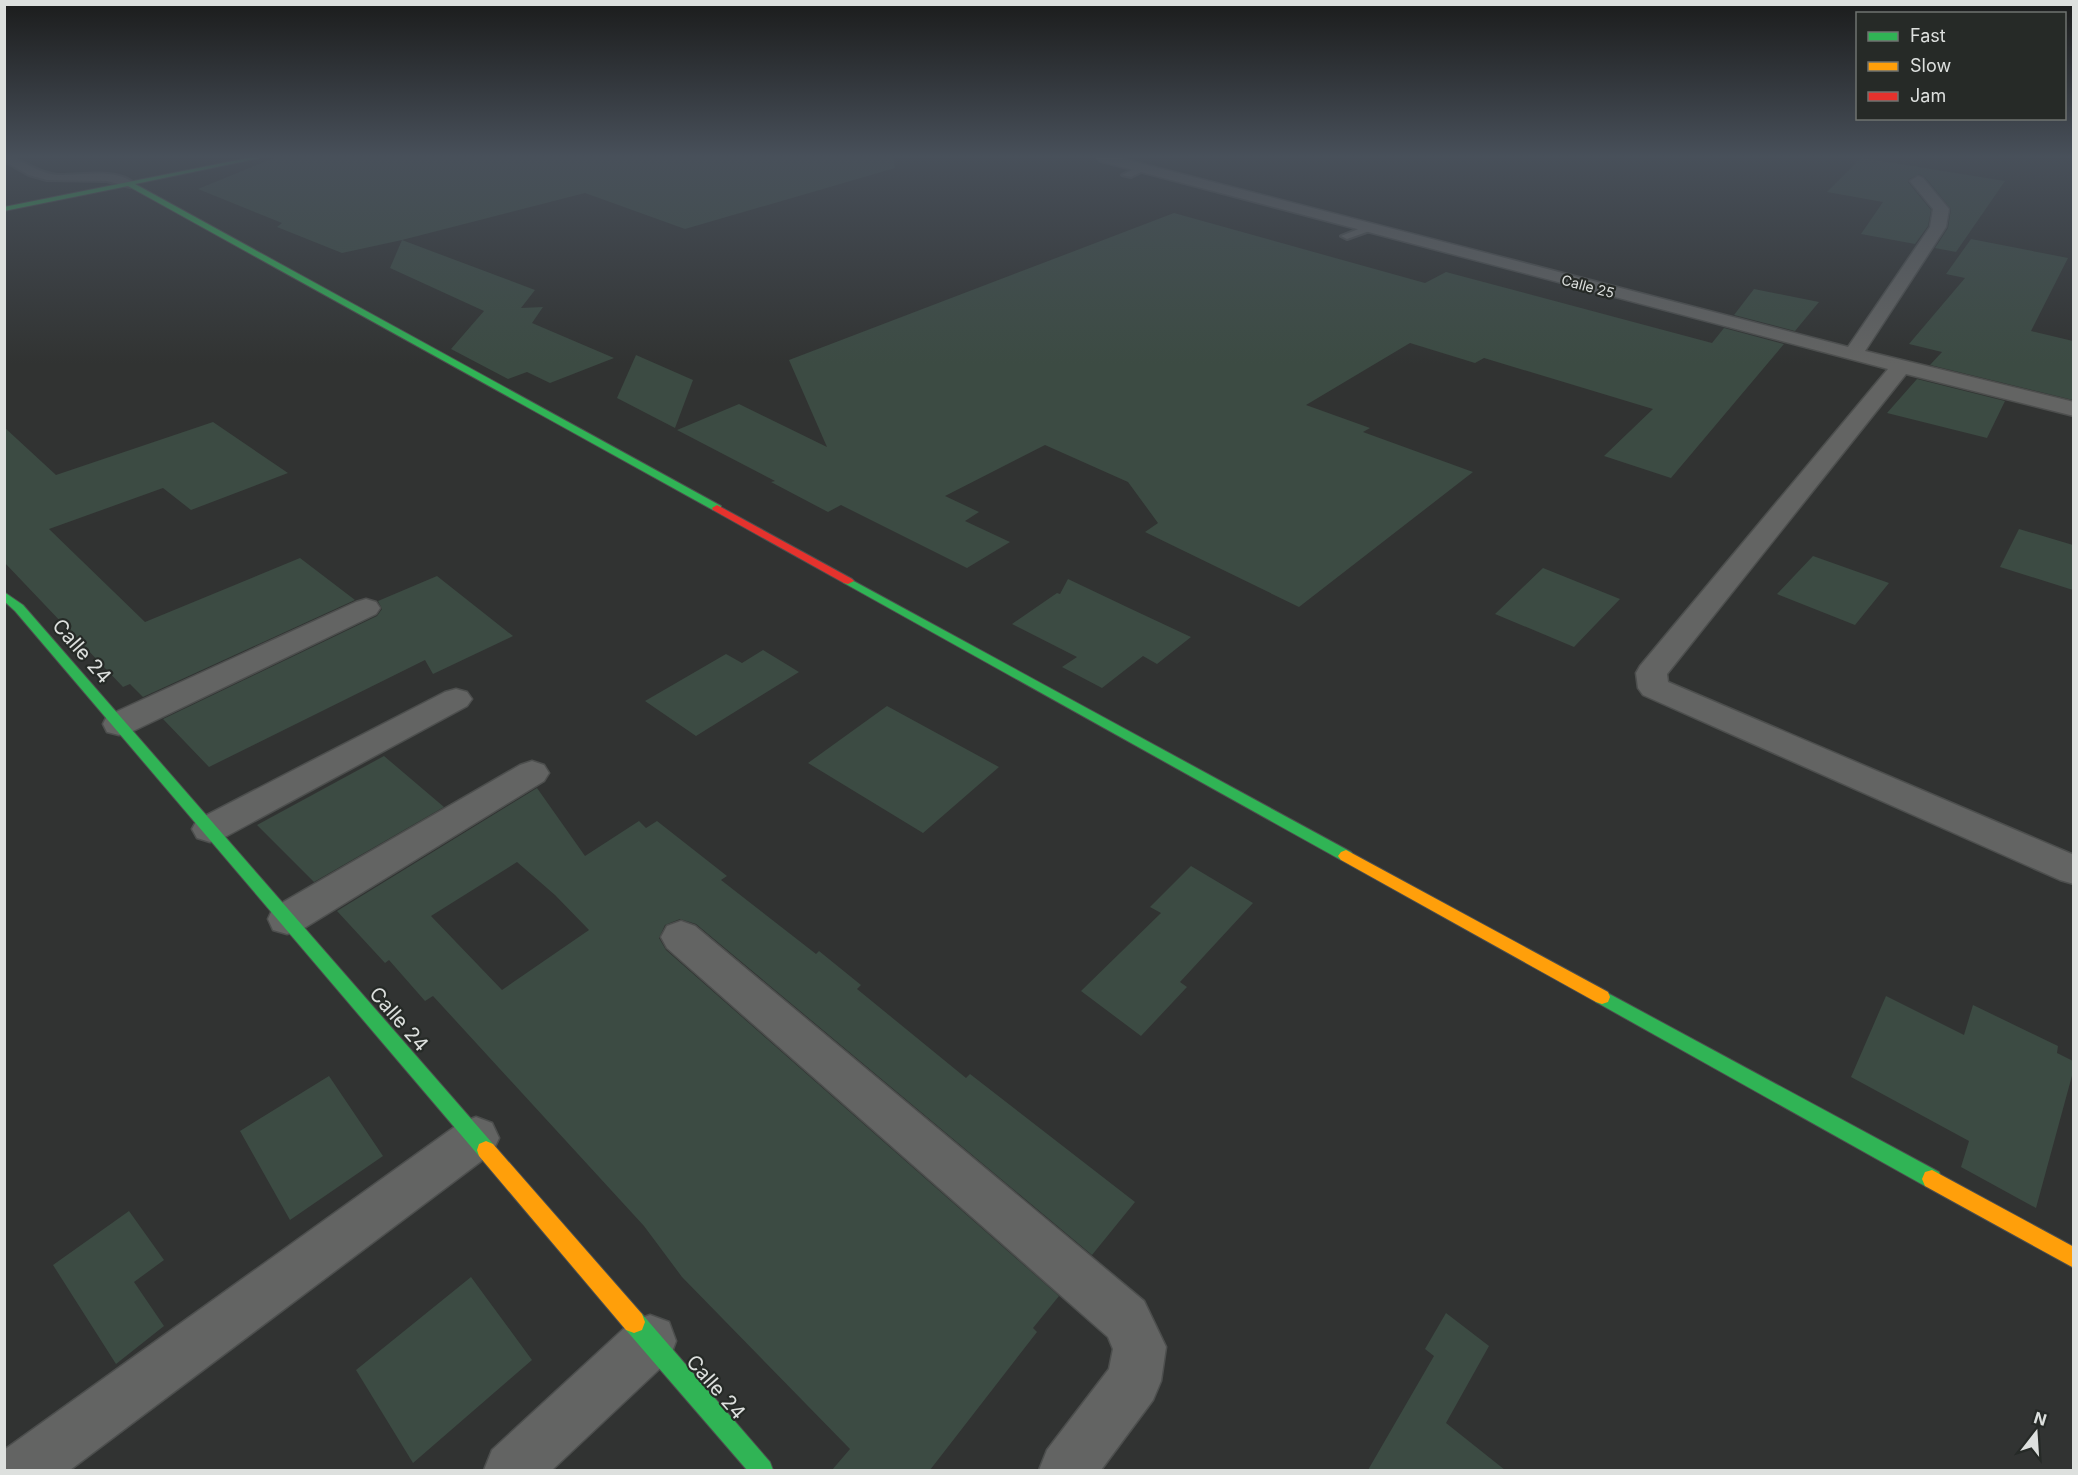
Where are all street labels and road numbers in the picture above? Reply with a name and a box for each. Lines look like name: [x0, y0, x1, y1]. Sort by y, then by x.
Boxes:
street label: Calle 25: [1560, 271, 1616, 301]
street label: Calle 24: [47, 614, 117, 688]
street label: Calle 24: [364, 982, 434, 1056]
street label: Calle 24: [681, 1350, 751, 1424]

